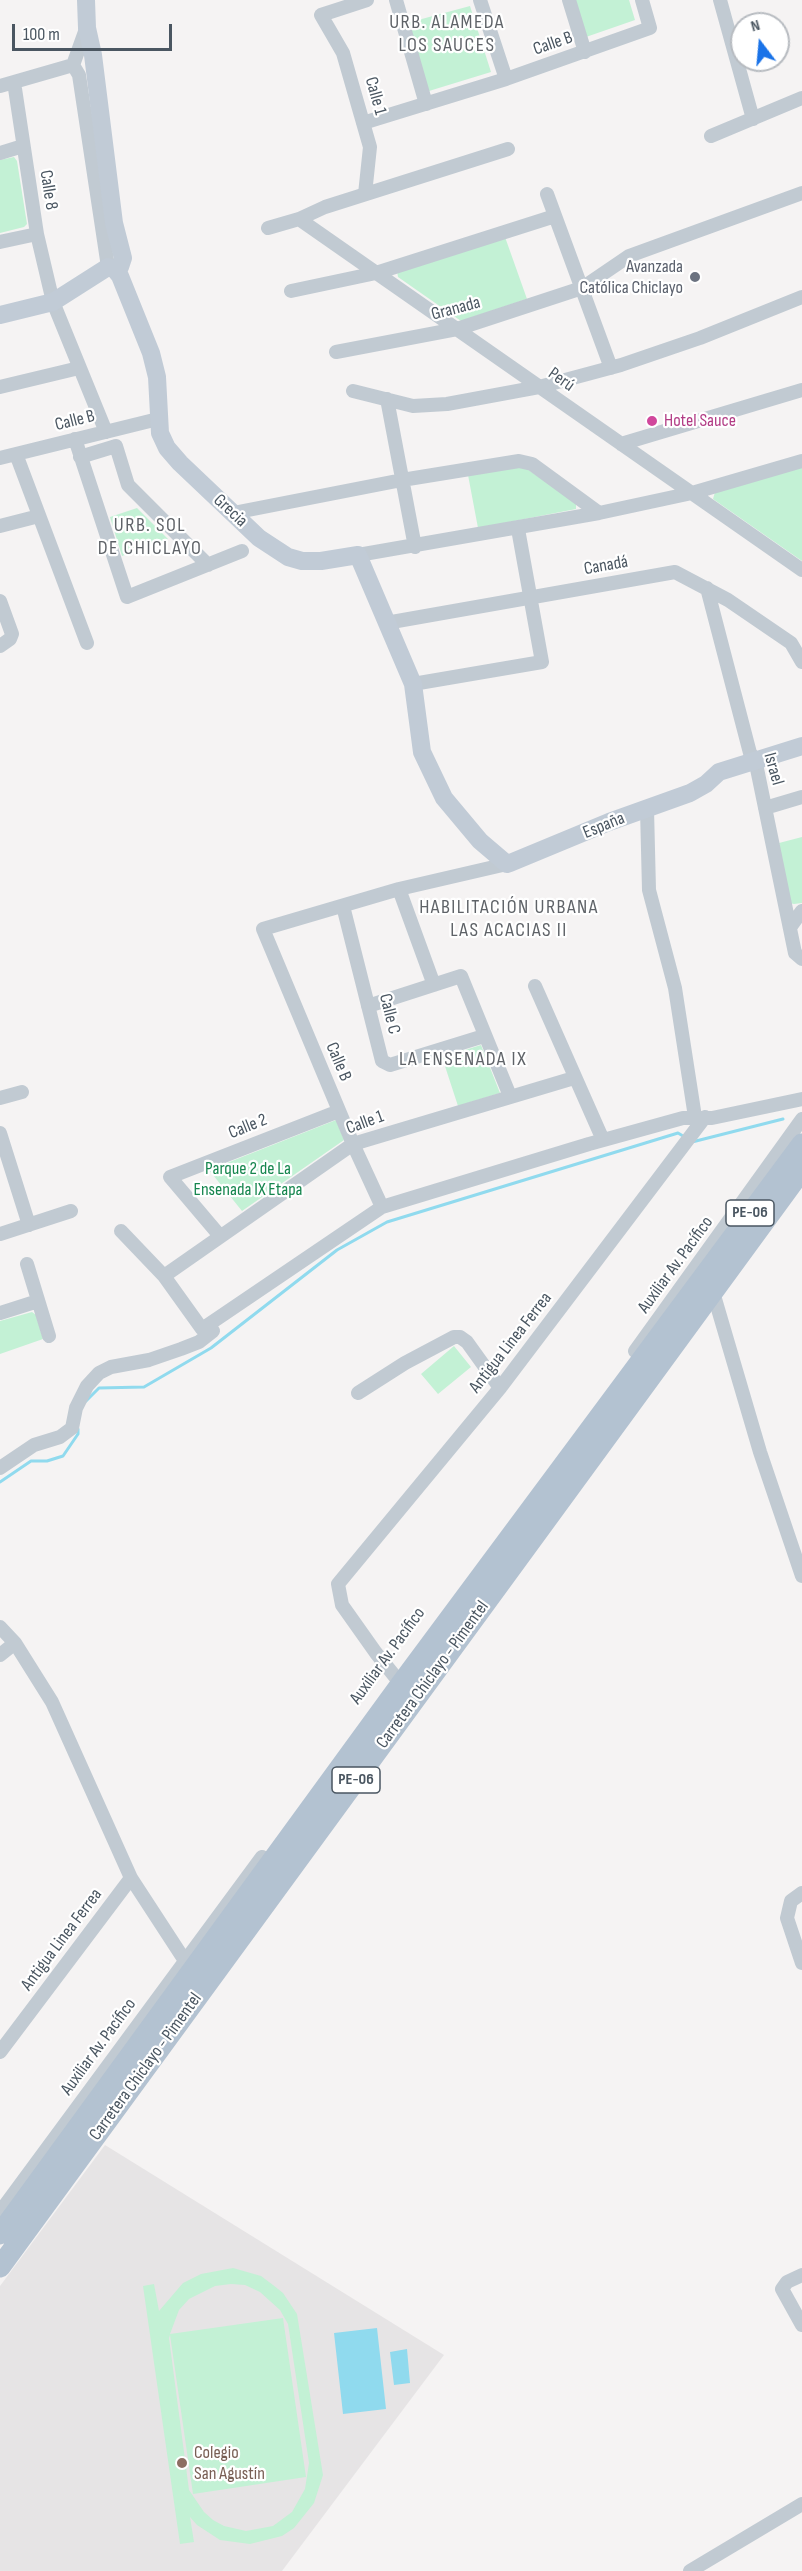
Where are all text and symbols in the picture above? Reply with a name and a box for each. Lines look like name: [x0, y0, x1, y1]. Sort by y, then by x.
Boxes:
district label: URB. ALAMEDA LOS SAUCES: [389, 11, 505, 58]
scale bar: [15, 12, 176, 50]
north arrow: [730, 12, 790, 72]
text: N: [749, 16, 762, 36]
text: 100 m: [23, 24, 60, 45]
street label: Calle B: [530, 27, 576, 61]
street label: Calle 1: [359, 75, 391, 117]
street label: Calle 8: [34, 169, 62, 211]
place label: Avanzada Católica Chiclayo: [580, 256, 683, 298]
marker: Avanzada Católica Chiclayo: [688, 270, 702, 284]
street label: Granada: [429, 292, 483, 326]
street label: Perú: [544, 363, 578, 397]
street label: Calle B: [53, 406, 97, 436]
place label: Hotel Sauce: [664, 410, 736, 432]
marker: Hotel Sauce: [645, 414, 659, 428]
street label: Grecia: [209, 490, 251, 532]
district label: URB. SOL DE CHICLAYO: [98, 514, 202, 561]
street label: Canadá: [582, 552, 630, 580]
street label: Israel: [758, 750, 788, 788]
street label: España: [580, 808, 628, 844]
district label: HABILITACIÓN URBANA LAS ACACIAS II: [419, 896, 599, 943]
street label: Calle C: [374, 992, 404, 1036]
street label: Calle B: [320, 1039, 356, 1085]
district label: LA ENSENADA IX: [399, 1048, 527, 1072]
street label: Calle 1: [343, 1106, 387, 1140]
street label: Calle 2: [226, 1110, 270, 1144]
park label: Parque 2 de La Ensenada IX Etapa: [193, 1158, 303, 1200]
road number: PE-06: [726, 1200, 774, 1226]
street label: Auxiliar Av. Pacífico: [634, 1212, 718, 1318]
street label: Antigua Linea Ferrea: [465, 1288, 557, 1398]
street label: Carretera Chiclayo - Pimentel: [372, 1597, 494, 1753]
street label: Auxiliar Av. Pacífico: [346, 1603, 430, 1709]
road number: PE-06: [332, 1767, 380, 1793]
street label: Antigua Linea Ferrea: [17, 1885, 107, 1995]
street label: Carretera Chiclayo - Pimentel: [85, 1989, 207, 2145]
street label: Auxiliar Av. Pacífico: [57, 1994, 141, 2100]
place label: Colegio San Agustín: [194, 2442, 265, 2484]
marker: Colegio San Agustín: [175, 2456, 189, 2470]

